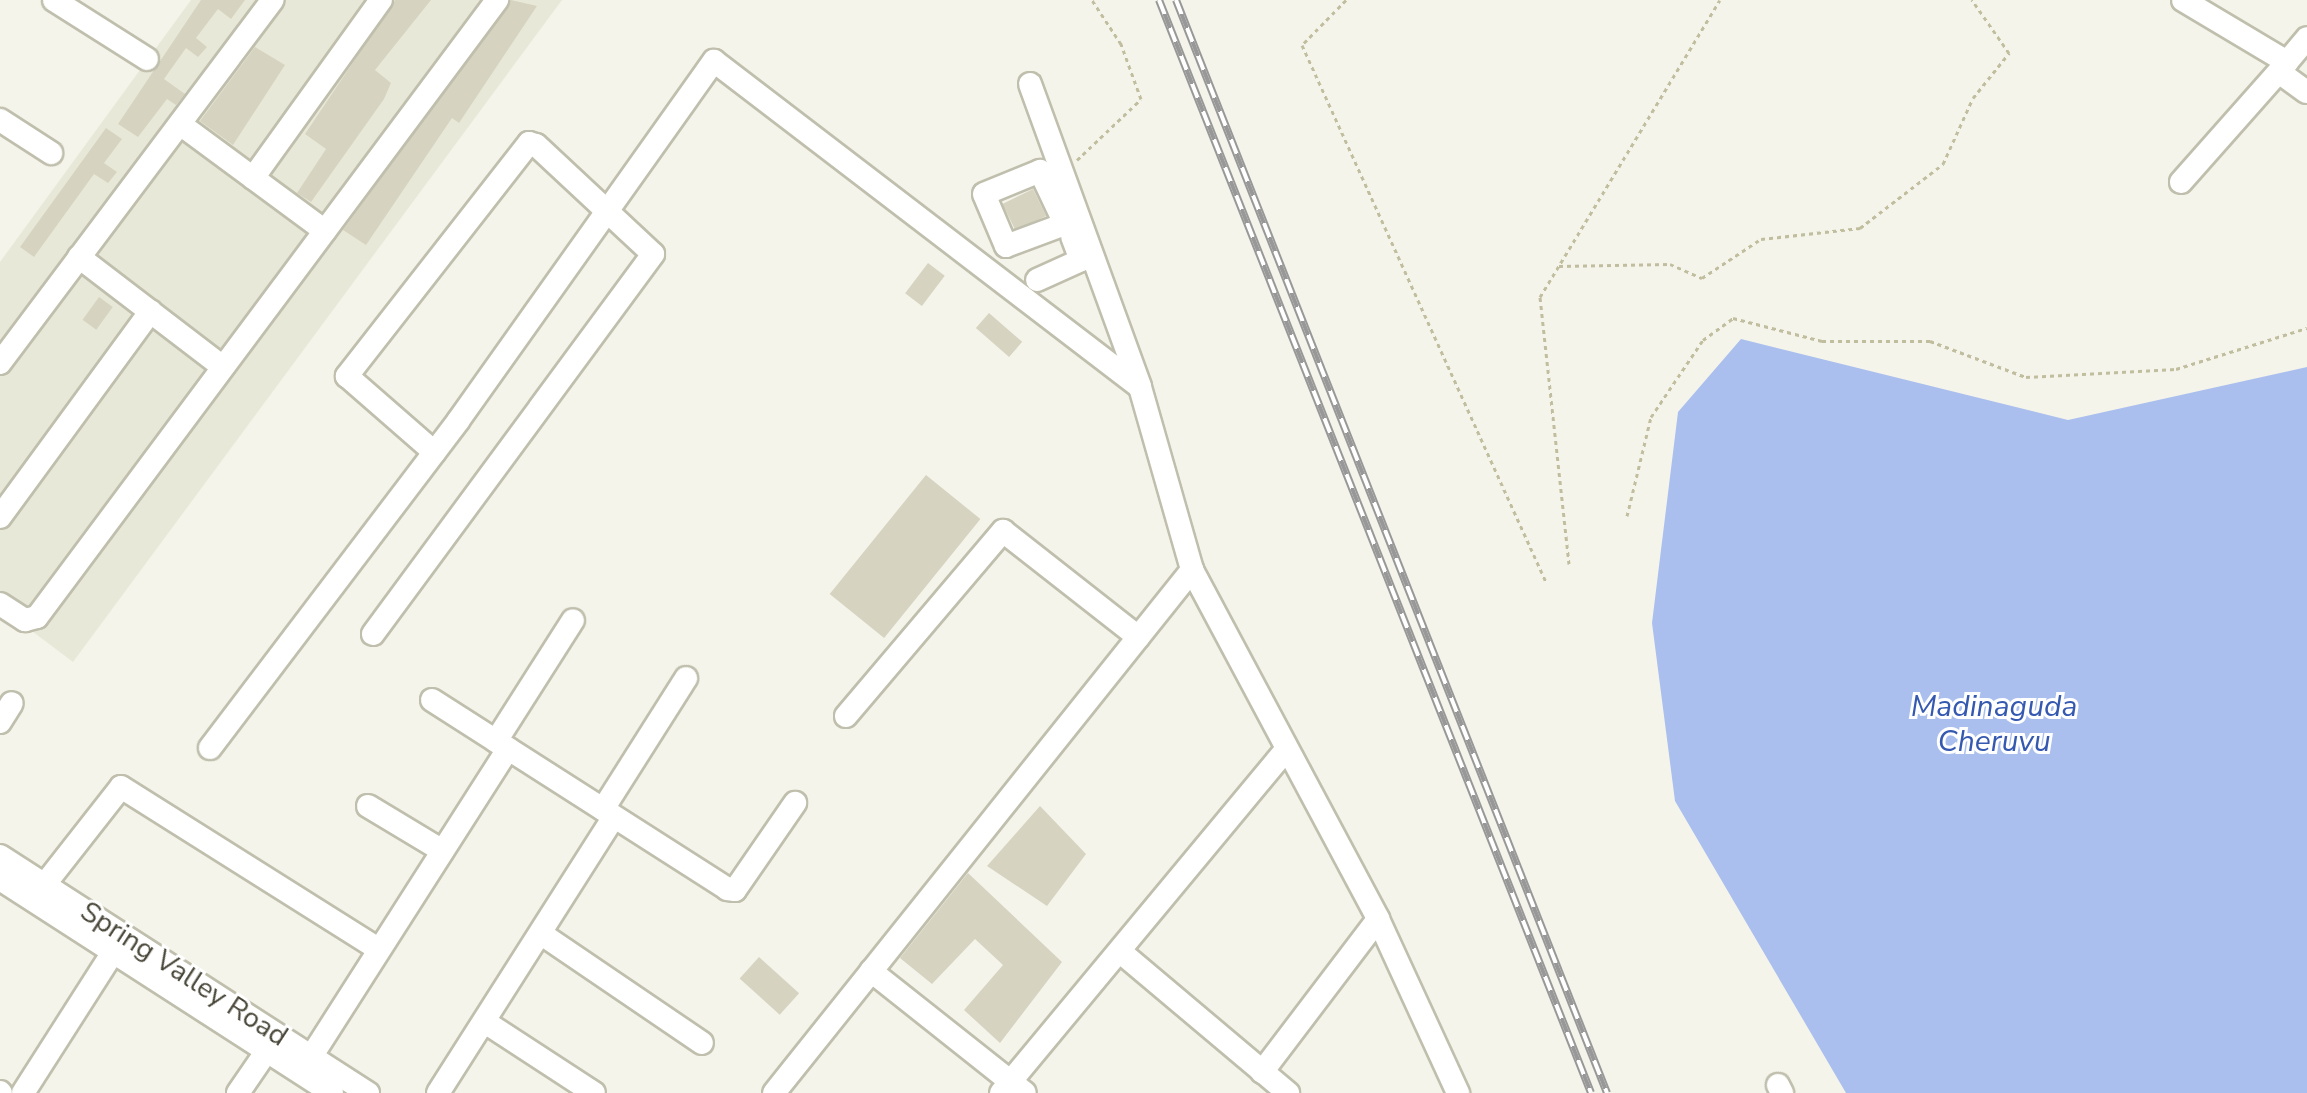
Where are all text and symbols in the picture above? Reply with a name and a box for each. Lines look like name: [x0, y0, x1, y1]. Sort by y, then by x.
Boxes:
water label: Madinaguda Cheruvu: [1911, 689, 2077, 760]
street label: Spring Valley Road: [74, 895, 294, 1053]

